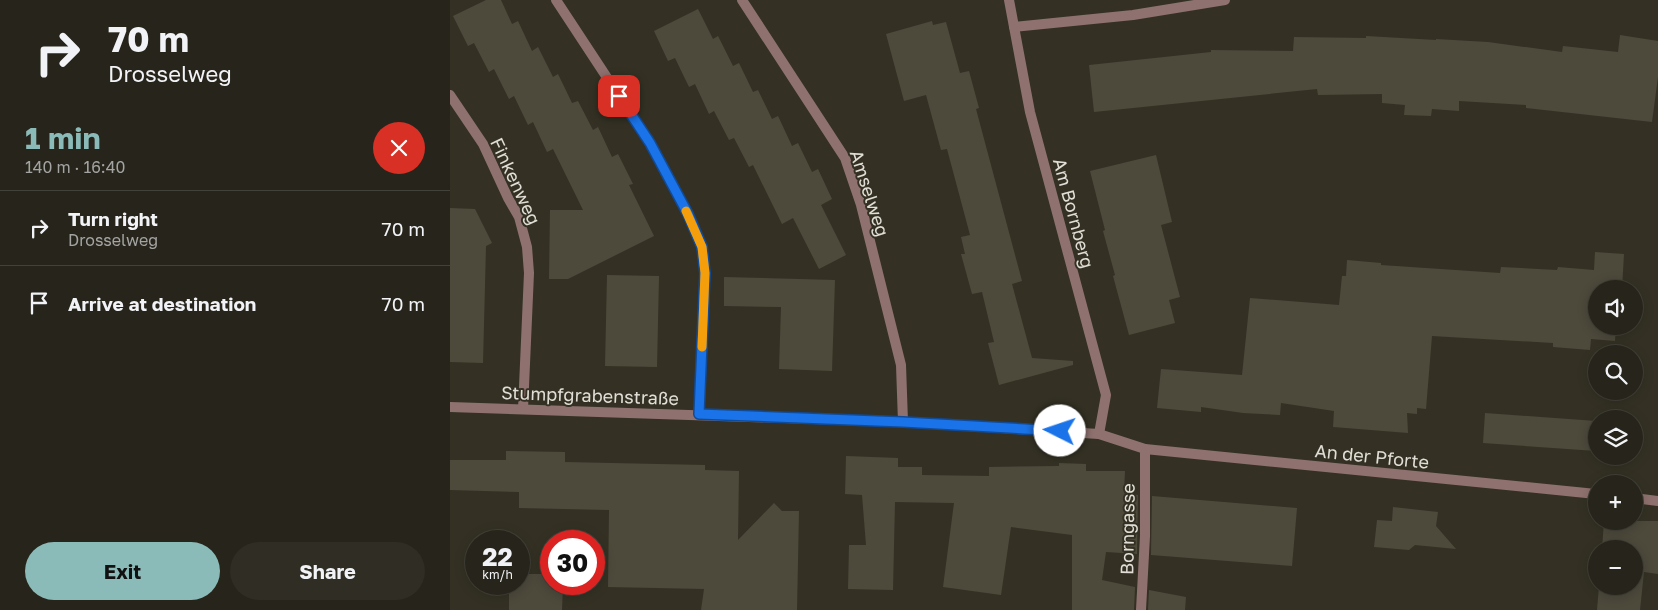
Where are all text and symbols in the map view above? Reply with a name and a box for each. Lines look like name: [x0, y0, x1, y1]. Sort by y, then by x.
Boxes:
text: 70 m: [108, 18, 189, 60]
icon: right: [25, 20, 90, 85]
text: Drosselweg: [108, 60, 232, 87]
pin: [598, 75, 640, 117]
icon: arrive: [605, 82, 633, 110]
text: 1 min: [25, 120, 101, 156]
button: close: [373, 122, 425, 174]
street label: Finkenweg: [486, 134, 546, 228]
street label: Amselweg: [846, 147, 894, 239]
street label: Am Bornberg: [1049, 156, 1099, 270]
text: 140 m · 16:40: [25, 157, 125, 177]
text: Turn right: [68, 207, 158, 230]
icon: right: [25, 214, 53, 242]
text: 70 m: [382, 217, 425, 240]
text: Drosselweg: [68, 230, 158, 250]
map controls: [1588, 280, 1643, 595]
button: sound: [1588, 280, 1643, 335]
icon: arrive: [25, 289, 53, 317]
text: Arrive at destination: [68, 292, 256, 315]
text: 70 m: [382, 292, 425, 315]
button: search: [1588, 345, 1643, 400]
street label: Stumpfgrabenstraße: [501, 381, 679, 409]
position arrow: [1033, 404, 1085, 456]
button: layers: [1588, 410, 1643, 465]
street label: An der Pforte: [1314, 439, 1430, 473]
button: +: [1588, 475, 1643, 530]
street label: Borngasse: [1115, 483, 1139, 575]
speed limit sign: 30: [540, 530, 605, 595]
button: −: [1588, 540, 1643, 595]
text: 22: [482, 541, 513, 572]
button: Exit: [25, 542, 220, 600]
button: Share: [230, 542, 425, 600]
text: km/h: [482, 567, 513, 582]

